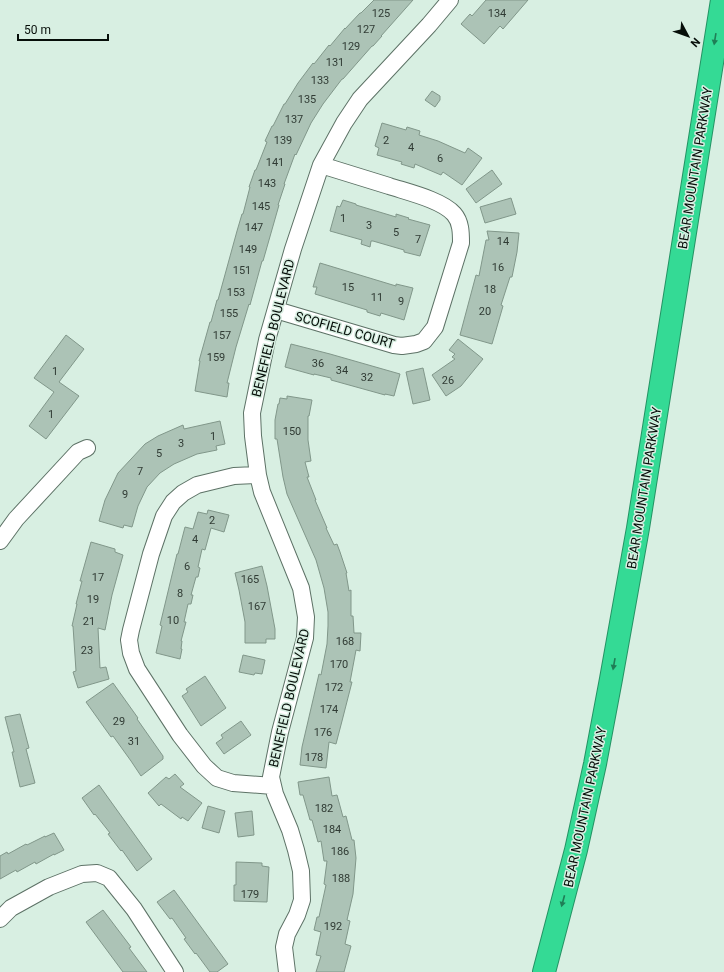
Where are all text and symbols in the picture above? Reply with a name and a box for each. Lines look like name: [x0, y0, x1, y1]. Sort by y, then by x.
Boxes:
house number: 125: [372, 7, 390, 20]
house number: 134: [488, 7, 506, 20]
scale bar: [18, 16, 108, 42]
north arrow: [668, 16, 708, 56]
text: 50 m: [24, 23, 51, 37]
house number: 127: [357, 23, 375, 36]
one-way arrow: [712, 32, 718, 45]
text: N: [688, 35, 703, 50]
house number: 129: [342, 40, 360, 53]
house number: 131: [326, 56, 344, 69]
house number: 133: [311, 74, 329, 87]
street label: BEAR MOUNTAIN PARKWAY: [675, 86, 715, 250]
house number: 135: [298, 93, 316, 106]
house number: 137: [285, 113, 303, 126]
house number: 139: [274, 134, 292, 147]
house number: 2: [383, 134, 389, 147]
house number: 4: [408, 141, 414, 154]
house number: 6: [437, 152, 443, 165]
house number: 141: [266, 156, 284, 169]
house number: 143: [258, 177, 276, 190]
house number: 145: [252, 200, 270, 213]
house number: 1: [340, 212, 346, 225]
house number: 3: [366, 219, 372, 232]
house number: 147: [245, 221, 263, 234]
house number: 5: [393, 226, 399, 239]
house number: 7: [415, 233, 421, 246]
house number: 14: [497, 235, 509, 248]
house number: 149: [239, 243, 257, 256]
street label: BENEFIELD BOULEVARD: [249, 257, 297, 399]
house number: 16: [492, 261, 504, 274]
house number: 151: [233, 264, 251, 277]
house number: 15: [342, 281, 354, 294]
house number: 18: [484, 283, 496, 296]
house number: 153: [227, 286, 245, 299]
house number: 11: [371, 291, 383, 304]
house number: 9: [398, 295, 404, 308]
house number: 20: [479, 305, 491, 318]
house number: 155: [220, 307, 238, 320]
street label: SCOFIELD COURT: [293, 309, 397, 351]
house number: 157: [213, 329, 231, 342]
house number: 159: [207, 351, 225, 364]
house number: 36: [312, 357, 324, 370]
house number: 34: [336, 364, 348, 377]
house number: 1: [52, 365, 58, 378]
house number: 32: [361, 371, 373, 384]
house number: 26: [442, 374, 454, 387]
street label: BEAR MOUNTAIN PARKWAY: [624, 406, 664, 570]
house number: 1: [48, 408, 54, 421]
house number: 150: [283, 425, 301, 438]
house number: 1: [210, 430, 216, 443]
house number: 3: [178, 437, 184, 450]
house number: 5: [156, 447, 162, 460]
house number: 7: [137, 465, 143, 478]
house number: 9: [122, 488, 128, 501]
house number: 2: [209, 514, 215, 527]
house number: 4: [192, 533, 198, 546]
house number: 6: [184, 560, 190, 573]
house number: 17: [92, 571, 104, 584]
house number: 165: [241, 573, 259, 586]
house number: 8: [177, 587, 183, 600]
house number: 19: [87, 593, 99, 606]
house number: 167: [248, 600, 266, 613]
house number: 10: [167, 614, 179, 627]
house number: 21: [83, 615, 95, 628]
street label: BENEFIELD BOULEVARD: [266, 627, 312, 769]
house number: 168: [336, 635, 354, 648]
house number: 23: [81, 644, 93, 657]
house number: 170: [330, 658, 348, 671]
one-way arrow: [611, 658, 617, 670]
house number: 172: [325, 681, 343, 694]
house number: 174: [320, 703, 338, 716]
house number: 29: [113, 715, 125, 728]
street label: BEAR MOUNTAIN PARKWAY: [561, 725, 609, 889]
house number: 176: [314, 726, 332, 739]
house number: 31: [128, 735, 140, 748]
house number: 178: [305, 751, 323, 764]
house number: 182: [315, 802, 333, 815]
house number: 184: [323, 823, 341, 836]
house number: 186: [331, 845, 349, 858]
house number: 188: [332, 872, 350, 885]
house number: 179: [241, 888, 259, 901]
one-way arrow: [560, 895, 566, 907]
house number: 192: [324, 920, 342, 933]

